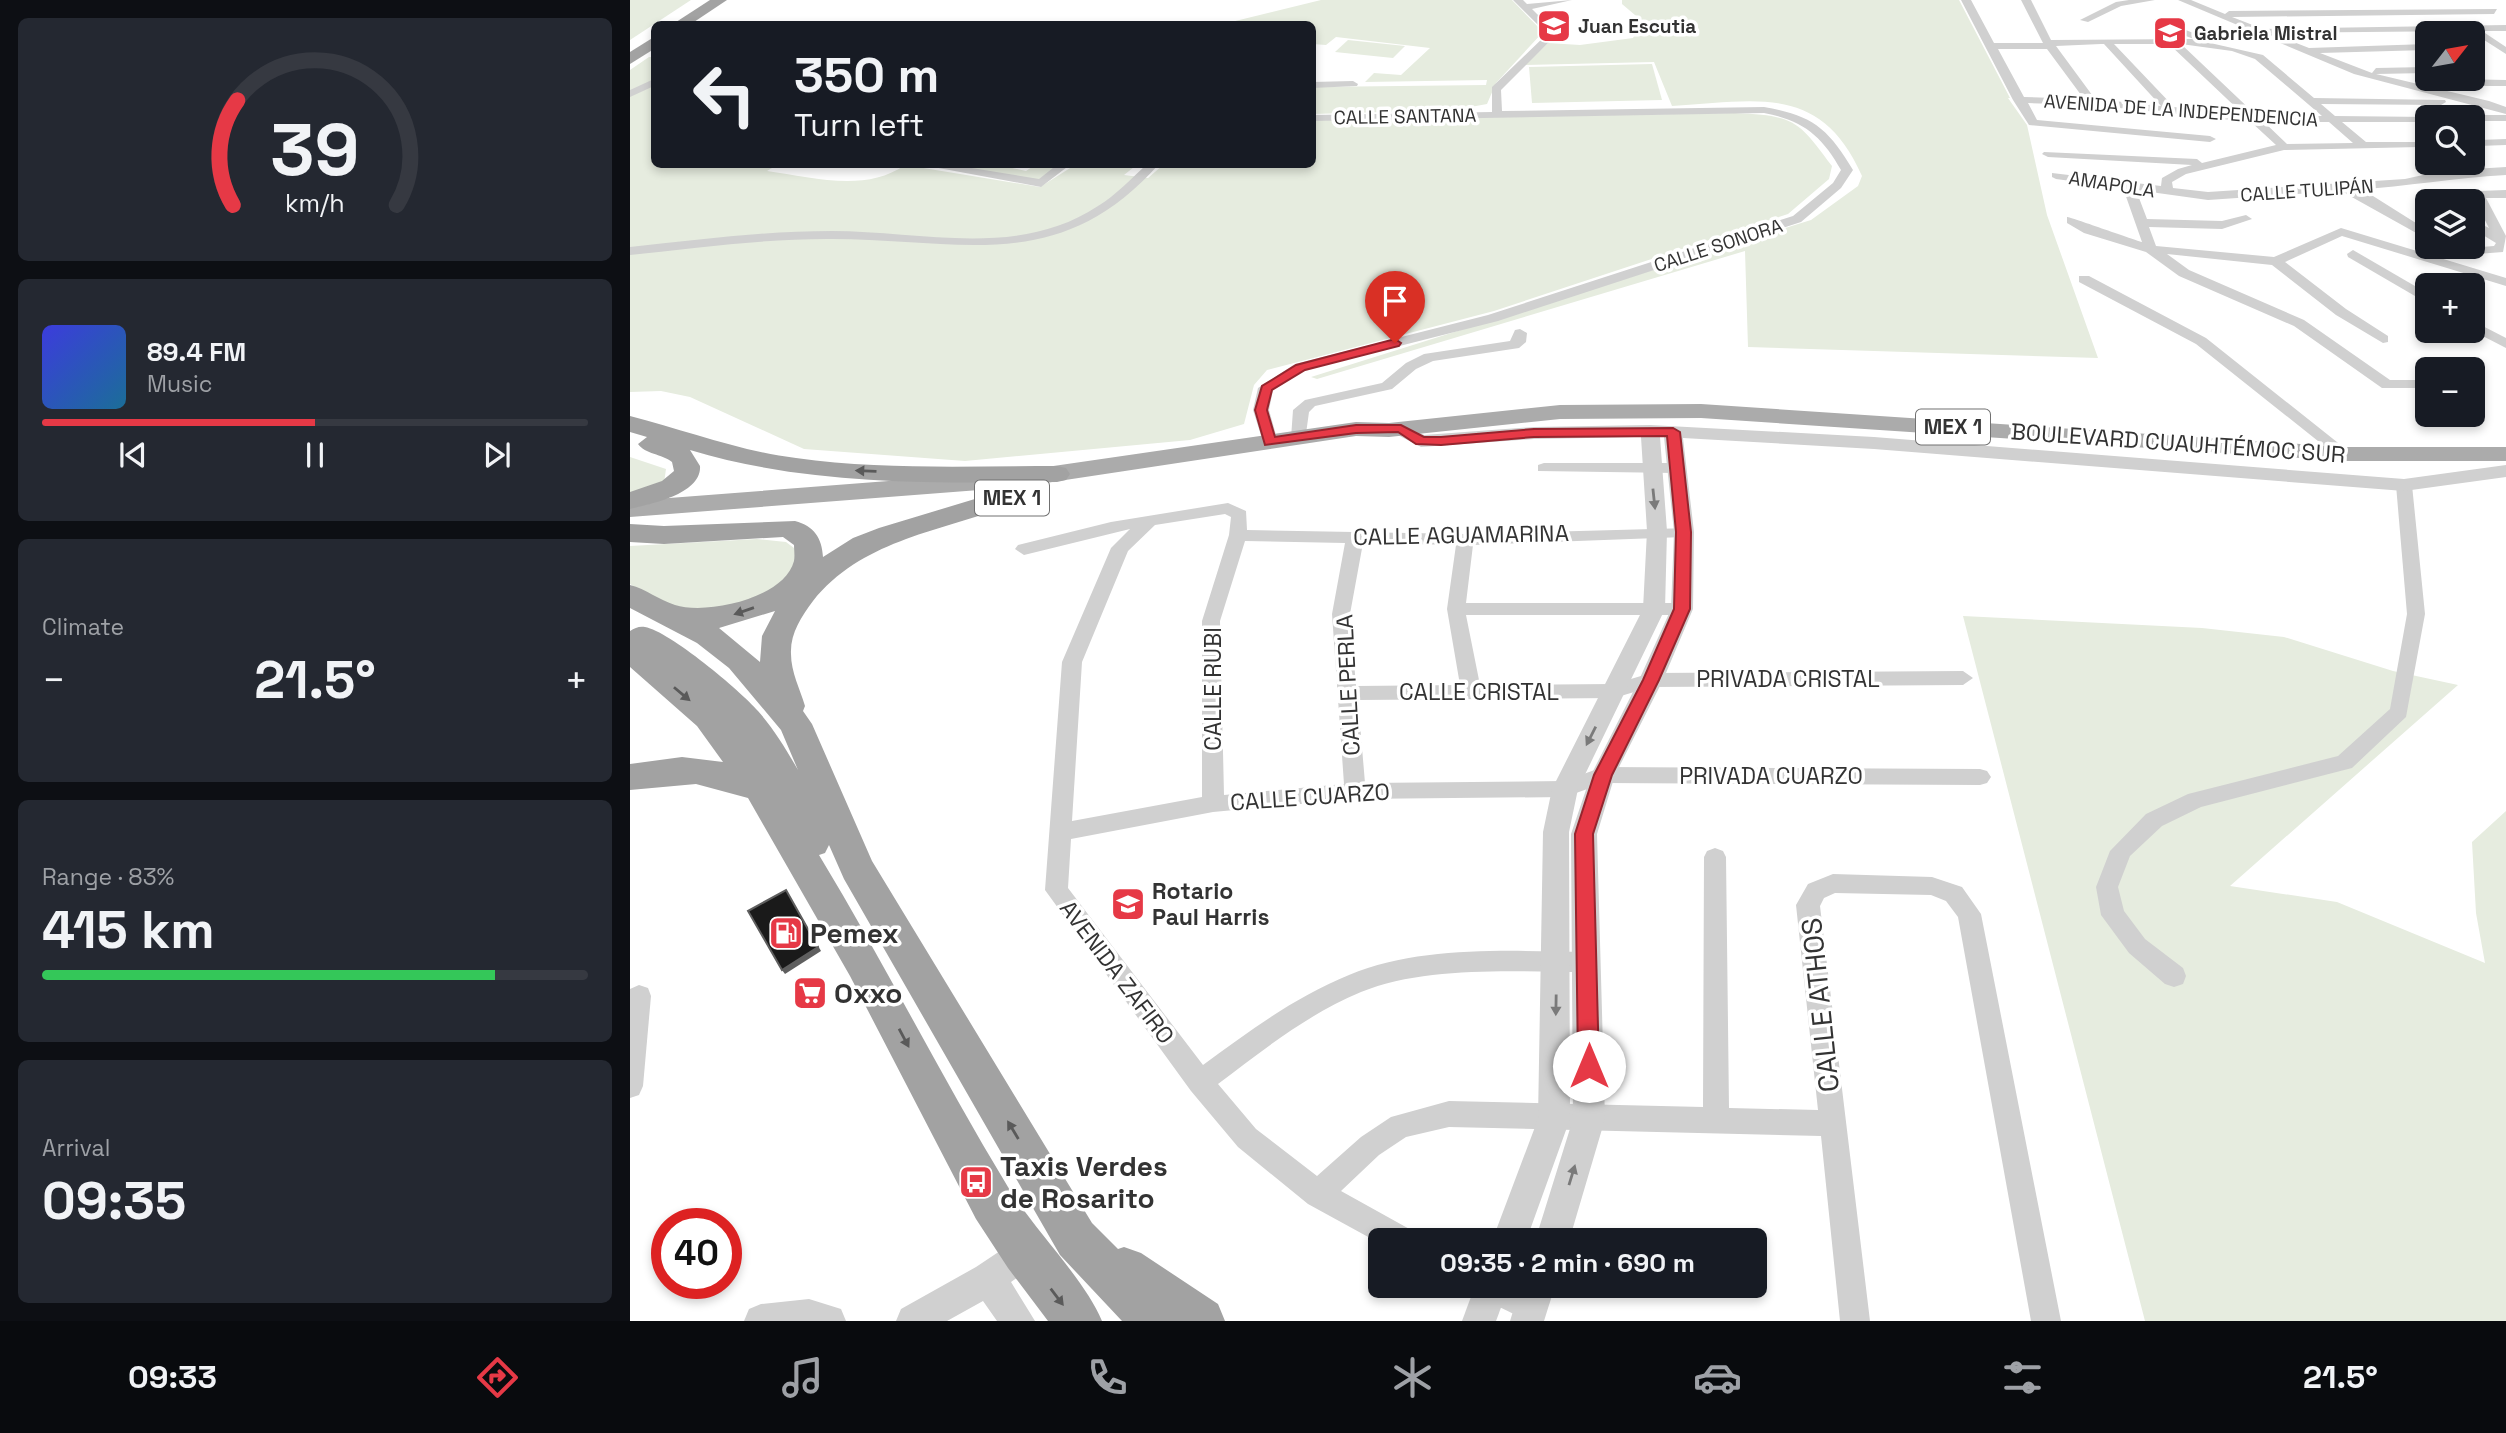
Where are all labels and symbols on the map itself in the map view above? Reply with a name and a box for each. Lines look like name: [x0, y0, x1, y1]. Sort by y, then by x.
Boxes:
school or university icon: Juan Escutia: [1535, 7, 1573, 45]
place label: Juan Escutia: [1578, 14, 1696, 39]
school or university icon: Gabriela Mistral: [2151, 14, 2189, 52]
place label: Gabriela Mistral: [2194, 21, 2338, 46]
north arrow: [2415, 21, 2485, 91]
street label: AVENIDA DE LA INDEPENDENCIA: [2043, 88, 2319, 133]
street label: CALLE SANTANA: [1333, 103, 1477, 130]
street label: AMAPOLA: [2067, 165, 2157, 204]
street label: CALLE TULIPÁN: [2239, 173, 2375, 208]
street label: CALLE SONORA: [1651, 213, 1786, 278]
pin: [1365, 271, 1425, 343]
road number: MEX 1: [1916, 410, 1990, 444]
street label: BOULEVARD CUAUHTÉMOC SUR: [2010, 416, 2346, 470]
one-way arrow: [855, 465, 877, 476]
road number: MEX 1: [975, 480, 1049, 516]
one-way arrow: [1648, 488, 1659, 510]
street label: CALLE AGUAMARINA: [1353, 518, 1569, 552]
one-way arrow: [733, 606, 754, 617]
street label: CALLE PERLA: [1329, 614, 1367, 756]
street label: CALLE RUBI: [1198, 627, 1228, 751]
street label: PRIVADA CRISTAL: [1696, 664, 1880, 694]
street label: CALLE CRISTAL: [1399, 677, 1559, 707]
one-way arrow: [674, 686, 691, 701]
one-way arrow: [1586, 726, 1597, 746]
street label: PRIVADA CUARZO: [1679, 761, 1863, 791]
street label: CALLE CUARZO: [1229, 776, 1391, 818]
place label: Rotario Paul Harris: [1152, 876, 1270, 932]
school or university icon: Rotario Paul Harris: [1109, 885, 1147, 923]
street label: AVENIDA ZAFIRO: [1053, 894, 1181, 1050]
fuel station icon: Pemex: [767, 914, 805, 952]
place label: Pemex: [810, 915, 898, 951]
street label: CALLE ATHOS: [1793, 916, 1847, 1094]
supermarket icon: Oxxo: [791, 974, 829, 1012]
place label: Oxxo: [834, 975, 902, 1011]
one-way arrow: [1550, 995, 1562, 1017]
one-way arrow: [898, 1028, 910, 1048]
position arrow: [1552, 1029, 1626, 1103]
one-way arrow: [1007, 1121, 1019, 1140]
place label: Taxis Verdes de Rosarito: [1000, 1148, 1168, 1216]
bus stop icon: Taxis Verdes de Rosarito: [957, 1163, 995, 1201]
one-way arrow: [1567, 1165, 1577, 1186]
speed limit sign: 40: [651, 1208, 742, 1299]
one-way arrow: [1050, 1287, 1065, 1305]

